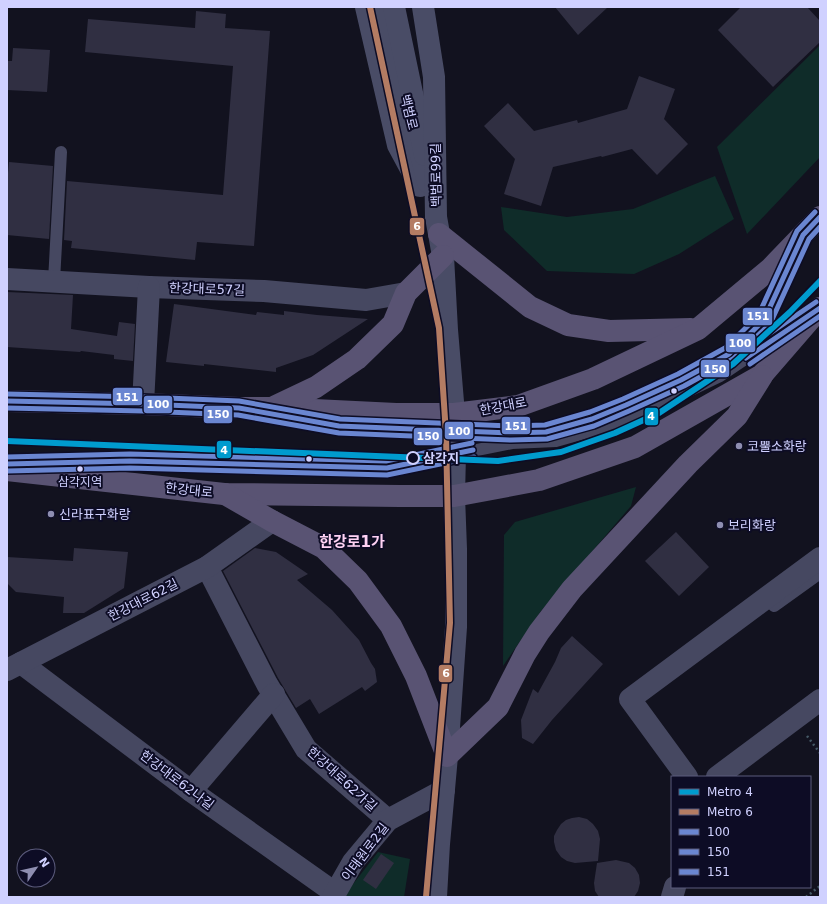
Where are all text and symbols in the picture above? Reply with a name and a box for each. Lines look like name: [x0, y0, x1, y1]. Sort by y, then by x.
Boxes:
street label: 백범로: [397, 93, 421, 131]
street label: 백범로99길: [428, 143, 444, 207]
line badge: 6: [409, 217, 425, 236]
text: 6: [413, 220, 421, 233]
street label: 한강대로57길: [169, 280, 245, 298]
line badge: 151: [742, 307, 773, 326]
text: 151: [747, 310, 769, 323]
line badge: 100: [725, 333, 756, 353]
text: 100: [729, 337, 752, 350]
line badge: 150: [700, 359, 730, 378]
text: 150: [704, 363, 727, 376]
unlabelled marker: [669, 386, 679, 396]
line badge: 151: [112, 387, 143, 406]
text: 151: [116, 391, 138, 404]
street label: 한강대로: [478, 394, 528, 418]
line badge: 100: [143, 395, 173, 414]
text: 100: [147, 398, 170, 411]
line badge: 150: [203, 405, 233, 424]
line badge: 4: [644, 407, 659, 426]
text: 150: [207, 408, 230, 421]
text: 4: [647, 410, 655, 423]
line badge: 151: [501, 416, 531, 435]
text: 151: [505, 420, 527, 433]
line badge: 100: [444, 421, 474, 440]
text: 100: [448, 425, 471, 438]
line badge: 150: [413, 427, 443, 446]
text: 150: [417, 430, 440, 443]
place label: 코뿔소화랑: [747, 439, 807, 454]
line badge: 4: [216, 440, 232, 459]
marker: 코뿔소화랑: [734, 441, 744, 451]
text: 4: [220, 444, 228, 457]
marker: 삼각지: [406, 451, 420, 465]
place label: 삼각지: [423, 451, 459, 466]
unlabelled marker: [304, 454, 314, 464]
marker: 삼각지역: [75, 464, 85, 474]
place label: 삼각지역: [58, 475, 102, 489]
street label: 한강대로: [164, 480, 214, 500]
place label: 신라표구화랑: [59, 507, 131, 522]
marker: 신라표구화랑: [46, 509, 56, 519]
place label: 보리화랑: [728, 518, 776, 533]
marker: 보리화랑: [715, 520, 725, 530]
district label: 한강로1가: [319, 533, 385, 551]
street label: 한강대로62길: [106, 576, 180, 624]
line badge: 6: [438, 664, 453, 683]
text: 6: [442, 667, 450, 680]
street label: 한강대로62가길: [304, 744, 380, 814]
street label: 한강대로62나길: [137, 747, 217, 813]
legend: [671, 776, 811, 888]
text: Metro 4: [707, 785, 753, 799]
text: Metro 6: [707, 805, 753, 819]
street label: 이태원로2길: [339, 820, 391, 884]
text: 100: [707, 825, 730, 839]
text: 150: [707, 845, 730, 859]
north arrow: [16, 848, 56, 888]
text: N: [36, 855, 52, 870]
text: 151: [707, 865, 730, 879]

